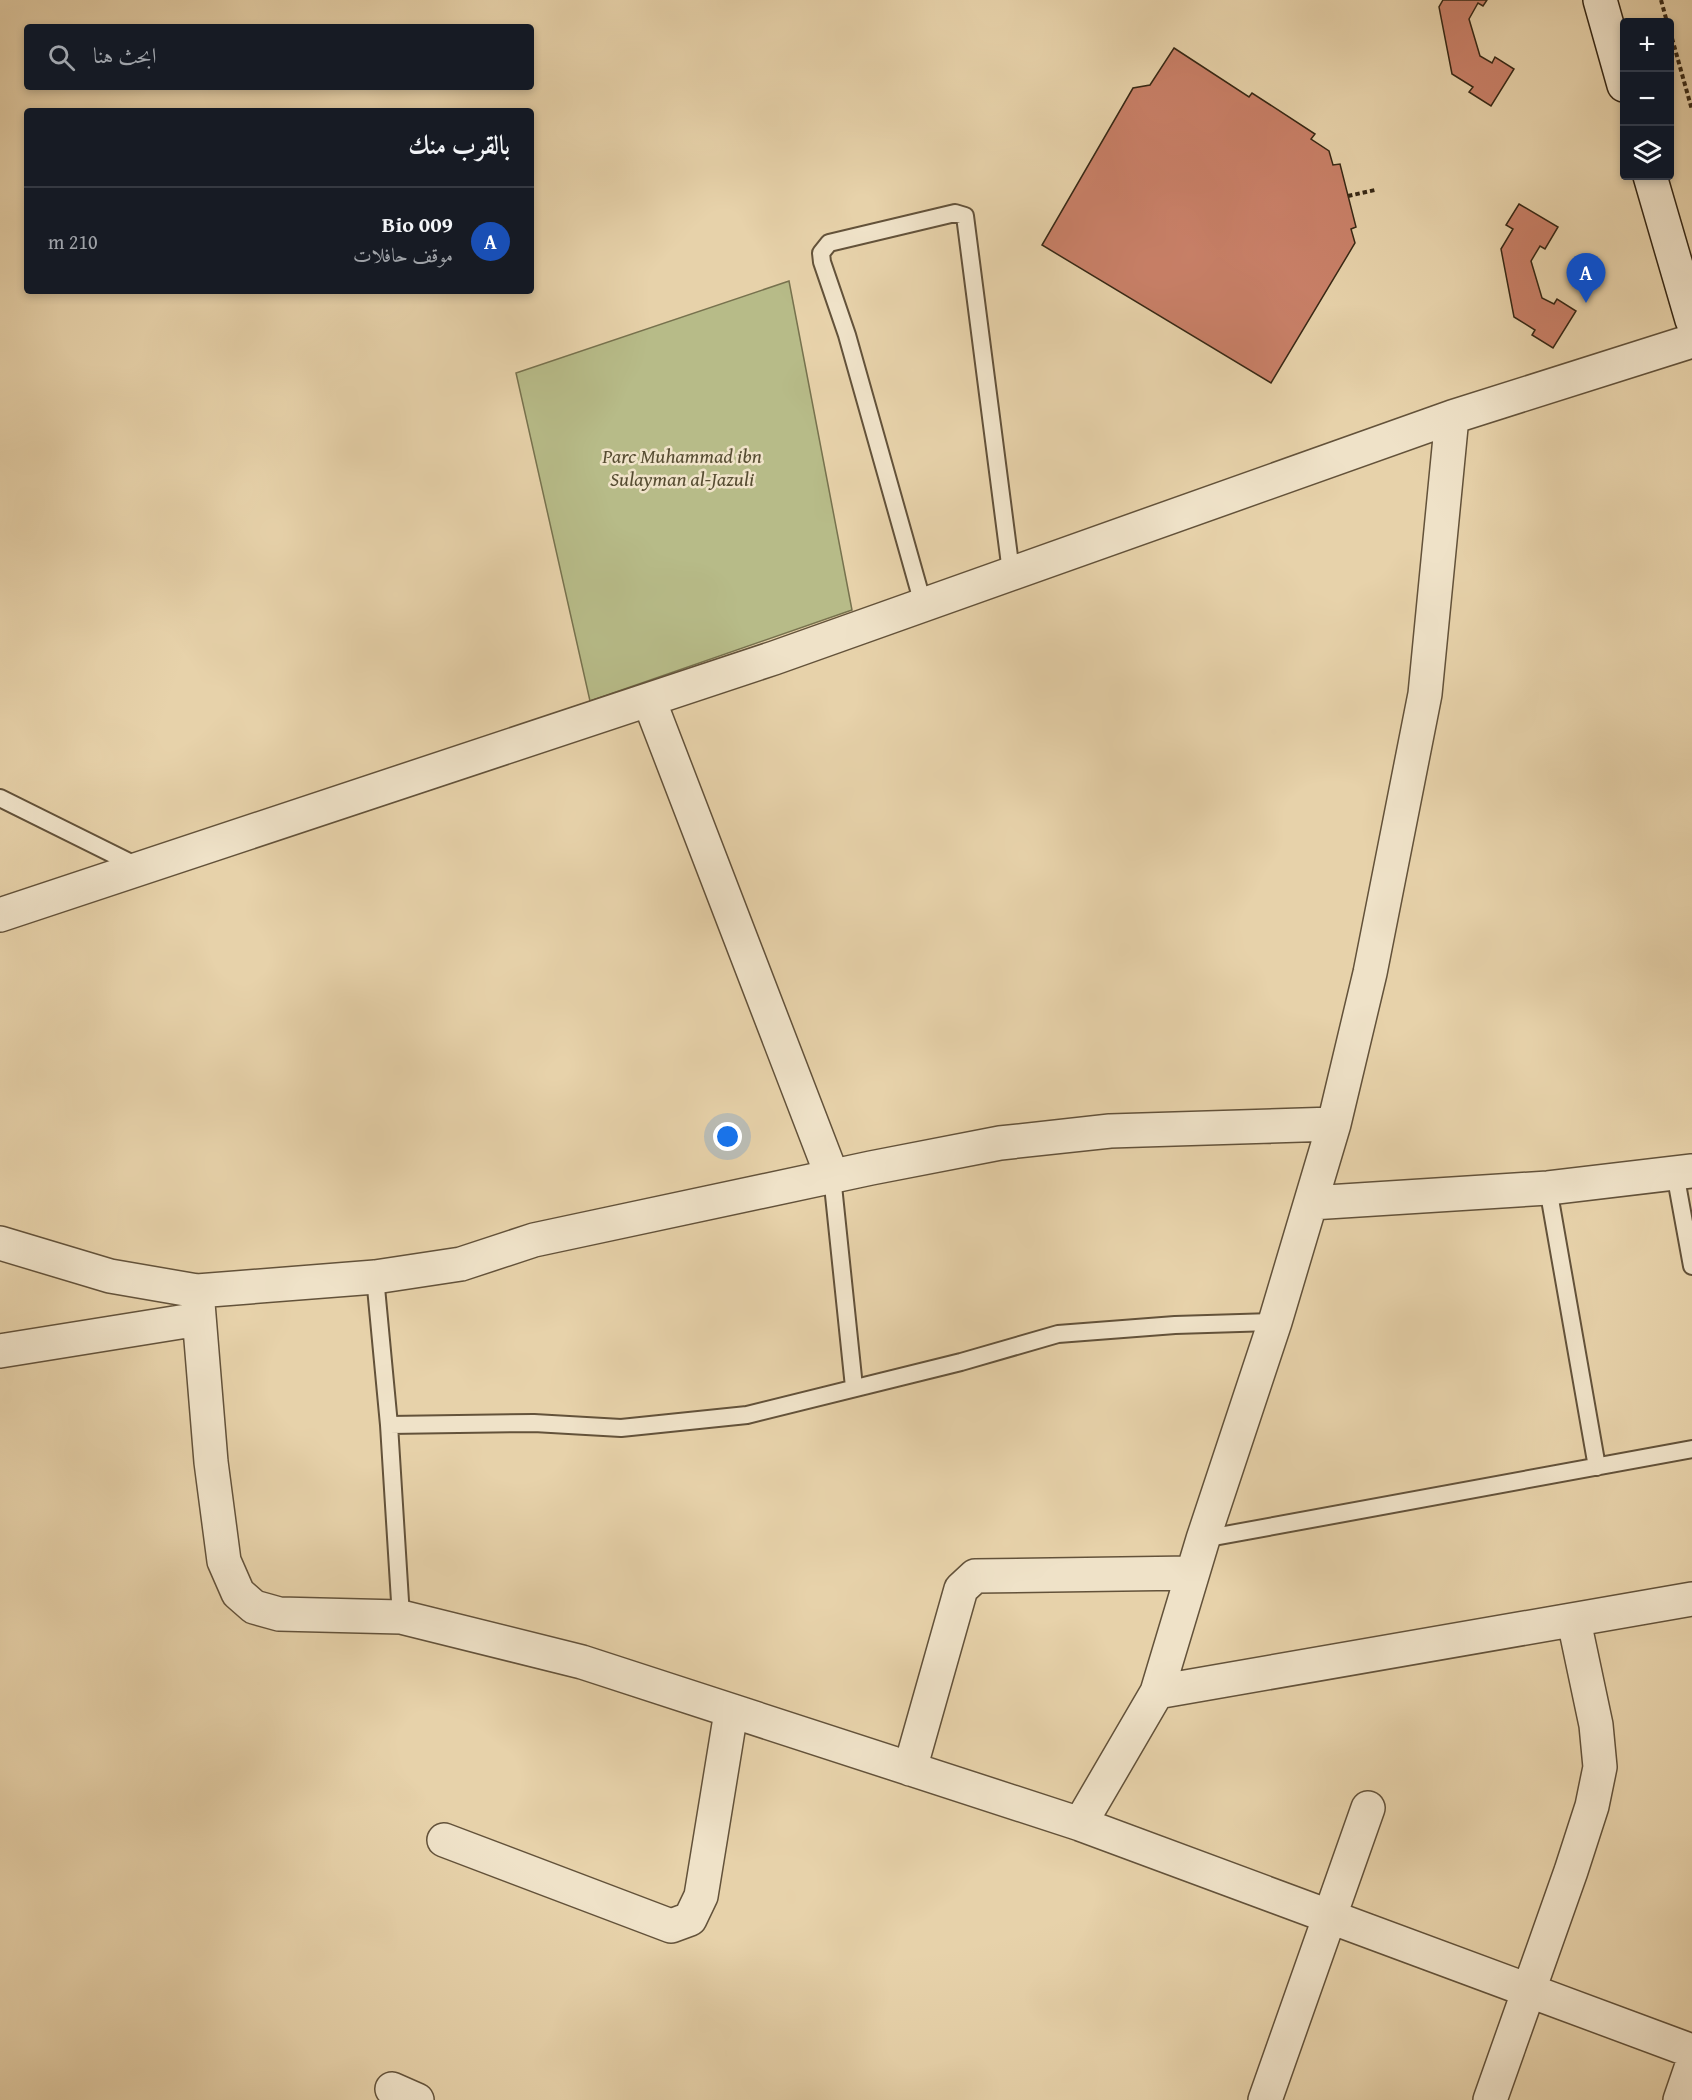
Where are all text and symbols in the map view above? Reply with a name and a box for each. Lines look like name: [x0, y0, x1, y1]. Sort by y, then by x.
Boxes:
map controls: [1620, 18, 1674, 180]
button: +: [1620, 18, 1674, 72]
search box: [24, 24, 534, 90]
text: ابحث هنا: [93, 39, 157, 71]
icon: search: [45, 41, 78, 74]
button: −: [1620, 72, 1674, 126]
text: بالقرب منك: [408, 125, 510, 164]
button: layers: [1620, 126, 1674, 180]
text: Bio 009: [382, 208, 453, 240]
text: 210 m: [48, 227, 98, 256]
text: A: [484, 227, 497, 256]
text: موقف حافلات: [353, 240, 453, 269]
pin: A: [1566, 254, 1606, 303]
park label: Parc Muhammad ibn Sulayman al-Jazuli: [601, 441, 762, 493]
your location: [713, 1122, 742, 1151]

